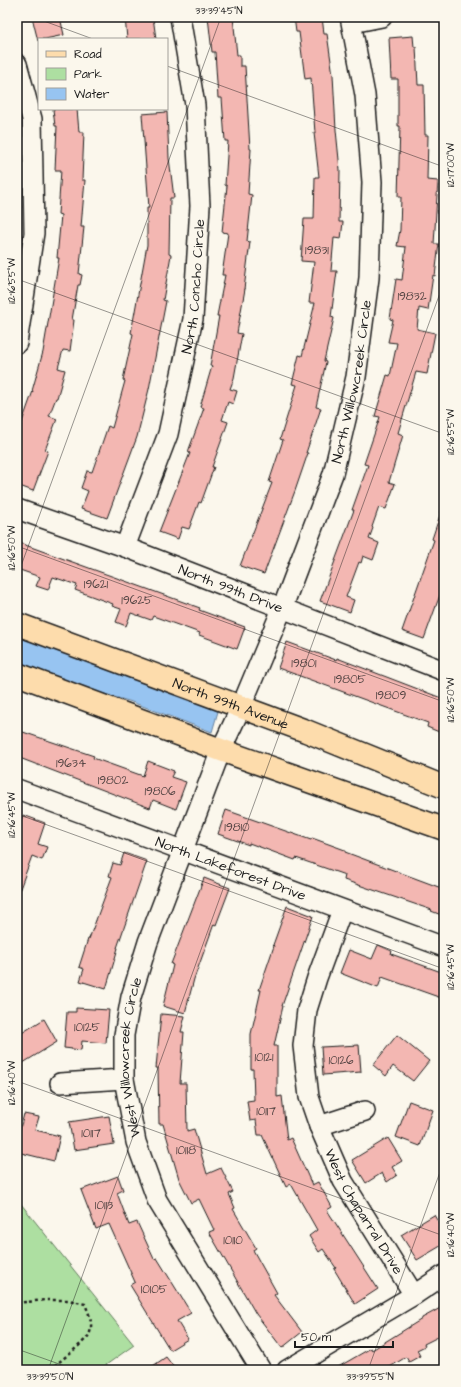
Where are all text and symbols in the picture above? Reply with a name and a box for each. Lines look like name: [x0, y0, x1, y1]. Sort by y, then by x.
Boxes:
text: 33°39'45"N: [195, 4, 243, 18]
legend: [38, 38, 168, 110]
text: Road: [74, 46, 102, 63]
text: Park: [74, 66, 102, 83]
text: Water: [74, 86, 110, 103]
text: 112°17'00"W: [444, 142, 458, 187]
street label: North Concho Circle: [177, 218, 210, 356]
house number: 19831: [305, 242, 329, 259]
text: 112°16'55"W: [5, 258, 19, 304]
house number: 19832: [397, 288, 427, 305]
street label: North Willowcreek Circle: [327, 298, 377, 465]
text: 112°16'55"W: [444, 409, 458, 455]
text: 112°16'50"W: [5, 525, 19, 570]
street label: North 99th Drive: [175, 560, 286, 619]
house number: 19621: [84, 576, 109, 593]
house number: 19625: [121, 592, 153, 609]
house number: 19801: [291, 655, 317, 672]
house number: 19805: [334, 671, 367, 688]
street label: North 99th Avenue: [170, 673, 292, 735]
text: 112°16'50"W: [444, 677, 458, 722]
house number: 19809: [376, 687, 406, 704]
house number: 19634: [56, 755, 86, 772]
house number: 19802: [98, 772, 128, 789]
house number: 19806: [144, 783, 176, 800]
text: 112°16'45"W: [5, 792, 19, 838]
house number: 19810: [224, 819, 250, 836]
street label: North Lakeforest Drive: [152, 832, 309, 906]
text: 112°16'45"W: [444, 944, 458, 990]
street label: West Willowcreek Circle: [115, 974, 148, 1139]
house number: 10125: [74, 1019, 101, 1036]
house number: 10121: [254, 1049, 274, 1066]
house number: 10126: [328, 1052, 354, 1069]
text: 112°16'40"W: [5, 1060, 19, 1105]
house number: 10117: [256, 1103, 276, 1120]
house number: 10117: [81, 1125, 101, 1142]
house number: 10118: [176, 1142, 196, 1159]
street label: West Chaparral Drive: [319, 1146, 408, 1279]
house number: 10113: [95, 1197, 113, 1214]
text: 112°16'40"W: [444, 1212, 458, 1257]
house number: 10110: [223, 1232, 243, 1249]
house number: 10105: [141, 1281, 168, 1298]
scale bar: [295, 1323, 393, 1349]
text: 50 m: [301, 1329, 332, 1346]
text: 33°39'50"N: [27, 1370, 73, 1384]
text: 33°39'55"N: [346, 1370, 394, 1384]

